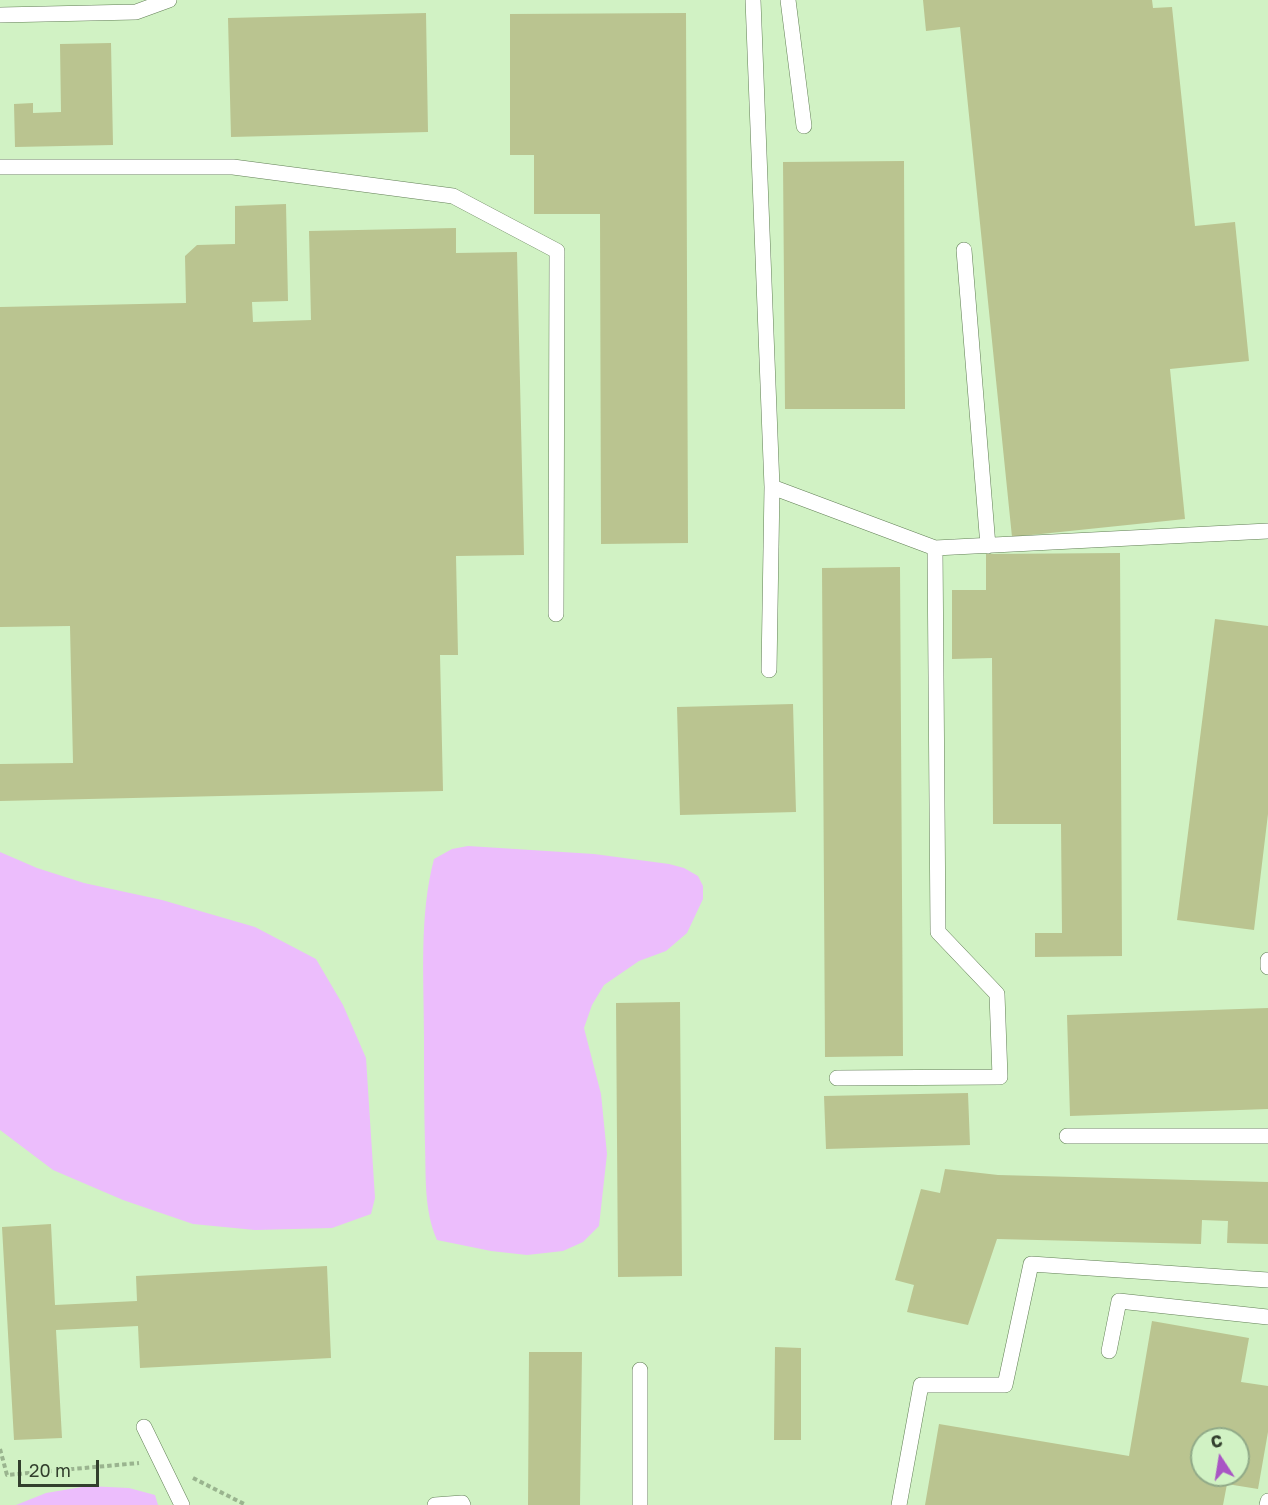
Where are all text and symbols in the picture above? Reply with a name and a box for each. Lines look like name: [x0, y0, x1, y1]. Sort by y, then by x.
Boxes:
north arrow: [1190, 1427, 1250, 1487]
text: С: [1209, 1430, 1224, 1452]
scale bar: [21, 1448, 102, 1486]
text: 20 m: [29, 1459, 71, 1481]

